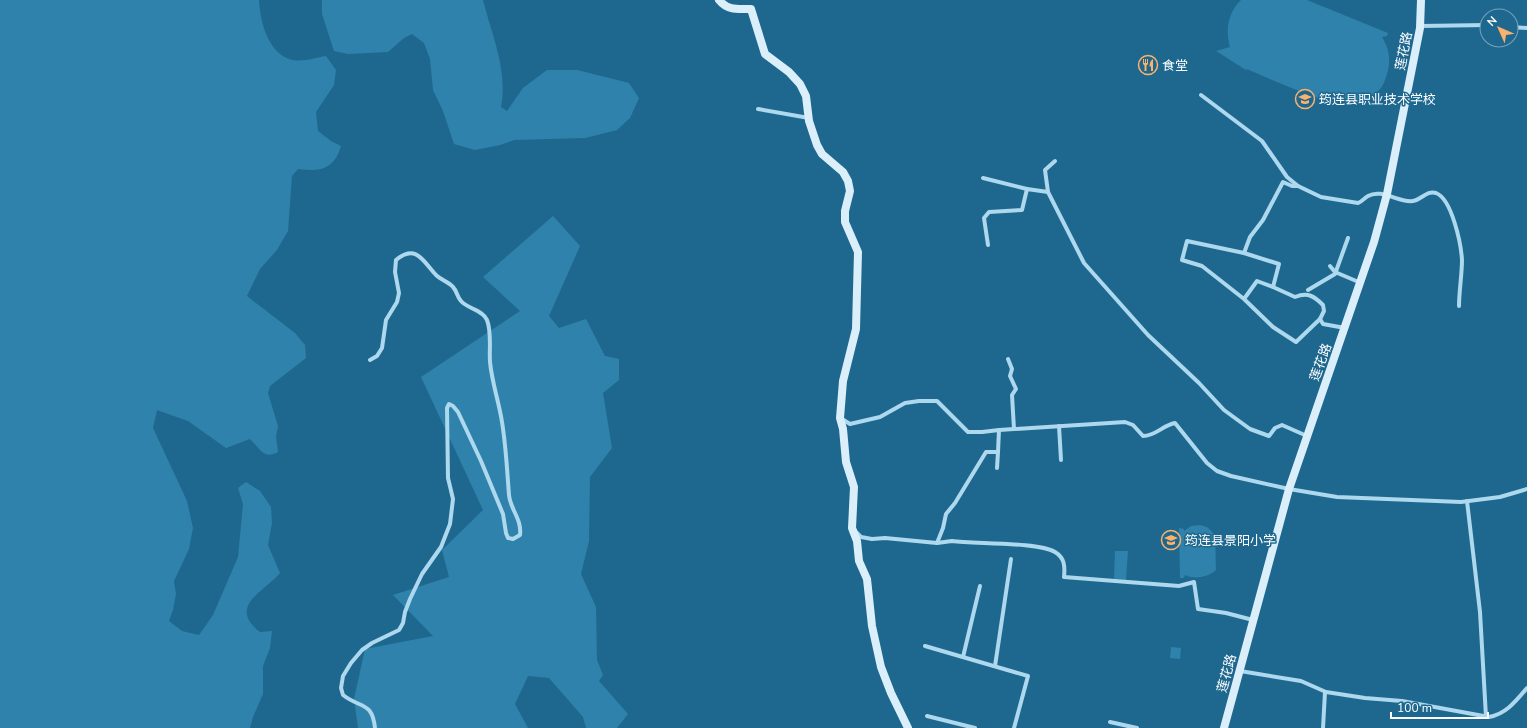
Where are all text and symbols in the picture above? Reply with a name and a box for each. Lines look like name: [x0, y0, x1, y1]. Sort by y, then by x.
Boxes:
north arrow: [1479, 8, 1519, 48]
text: N: [1484, 13, 1500, 29]
street label: 莲花路: [1391, 30, 1417, 72]
restaurant icon: 食堂: [1137, 54, 1159, 76]
place label: 食堂: [1162, 57, 1188, 75]
school or university icon: 筠连县职业技术学校: [1294, 88, 1316, 110]
place label: 筠连县职业技术学校: [1319, 91, 1436, 109]
street label: 莲花路: [1306, 341, 1336, 384]
school or university icon: 筠连县景阳小学: [1160, 529, 1182, 551]
place label: 筠连县景阳小学: [1185, 532, 1276, 550]
street label: 莲花路: [1213, 652, 1241, 694]
scale bar: [1391, 694, 1488, 720]
text: 100 m: [1397, 700, 1432, 716]

